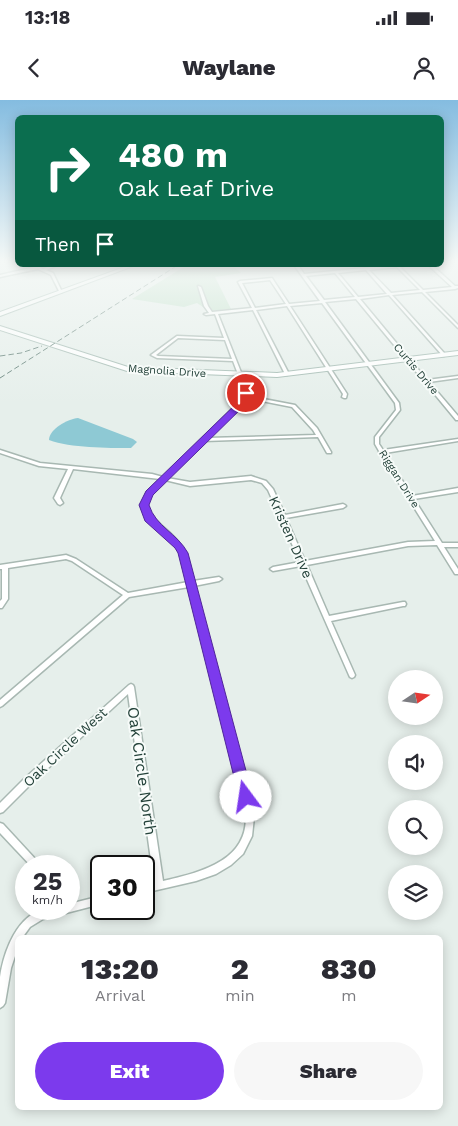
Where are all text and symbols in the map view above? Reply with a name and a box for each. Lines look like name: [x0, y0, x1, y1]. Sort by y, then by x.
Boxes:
text: 13:18: [25, 6, 70, 29]
icon: back: [20, 54, 48, 82]
icon: person: [410, 54, 438, 82]
text: Waylane: [182, 55, 276, 80]
text: 480 m: [118, 134, 228, 176]
icon: right: [35, 135, 100, 200]
text: Oak Leaf Drive: [118, 176, 274, 201]
icon: arrive: [91, 230, 119, 258]
text: Then: [35, 233, 81, 256]
street label: Curtis Drive: [391, 341, 441, 397]
street label: Magnolia Drive: [128, 362, 206, 380]
pin: [225, 372, 267, 414]
icon: arrive: [232, 379, 260, 407]
street label: Riggan Drive: [376, 448, 422, 510]
street label: Kristen Drive: [266, 493, 316, 581]
north arrow: [388, 670, 442, 725]
map controls: [388, 670, 443, 920]
street label: Oak Circle West: [20, 704, 110, 790]
street label: Oak Circle North: [124, 706, 160, 836]
button: sound: [388, 735, 443, 790]
position arrow: [219, 770, 271, 822]
button: search: [388, 800, 443, 855]
speed limit sign: 30: [90, 855, 155, 920]
button: layers: [388, 865, 443, 920]
text: 25: [33, 867, 62, 896]
text: km/h: [32, 893, 63, 907]
text: 13:20: [81, 951, 159, 986]
text: 2: [231, 951, 249, 986]
text: 830: [321, 951, 377, 986]
text: Arrival: [95, 986, 145, 1005]
text: min: [225, 986, 255, 1005]
text: m: [341, 986, 356, 1005]
button: Exit: [35, 1042, 224, 1100]
button: Share: [234, 1042, 423, 1100]

